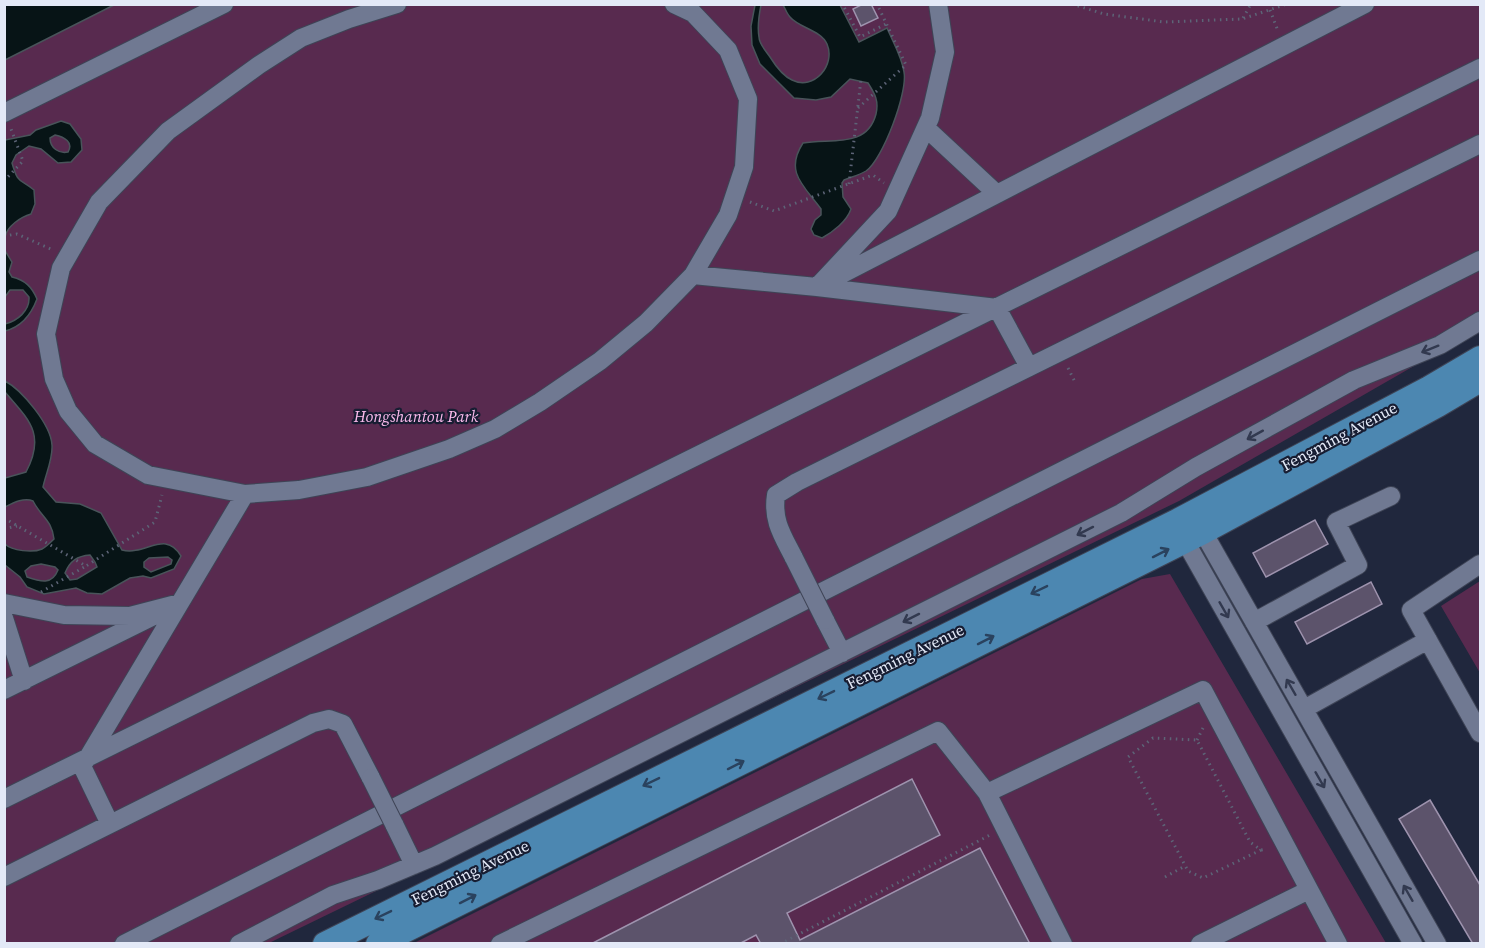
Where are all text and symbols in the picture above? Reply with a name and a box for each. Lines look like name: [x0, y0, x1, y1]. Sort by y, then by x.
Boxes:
one-way arrow: [1421, 344, 1439, 355]
street label: Fengming Avenue: [1277, 396, 1401, 476]
park label: Hongshantou Park: [353, 405, 479, 427]
one-way arrow: [1247, 429, 1264, 441]
one-way arrow: [1077, 525, 1095, 537]
one-way arrow: [1151, 546, 1169, 558]
one-way arrow: [1030, 585, 1048, 596]
one-way arrow: [1218, 601, 1230, 618]
one-way arrow: [902, 613, 920, 624]
street label: Fengming Avenue: [843, 618, 967, 694]
one-way arrow: [977, 634, 994, 646]
one-way arrow: [1285, 678, 1296, 696]
one-way arrow: [818, 690, 836, 702]
one-way arrow: [727, 758, 745, 770]
one-way arrow: [1314, 771, 1326, 788]
one-way arrow: [643, 776, 661, 788]
street label: Fengming Avenue: [408, 834, 532, 910]
one-way arrow: [1402, 885, 1414, 902]
one-way arrow: [459, 892, 477, 904]
one-way arrow: [374, 910, 392, 921]

